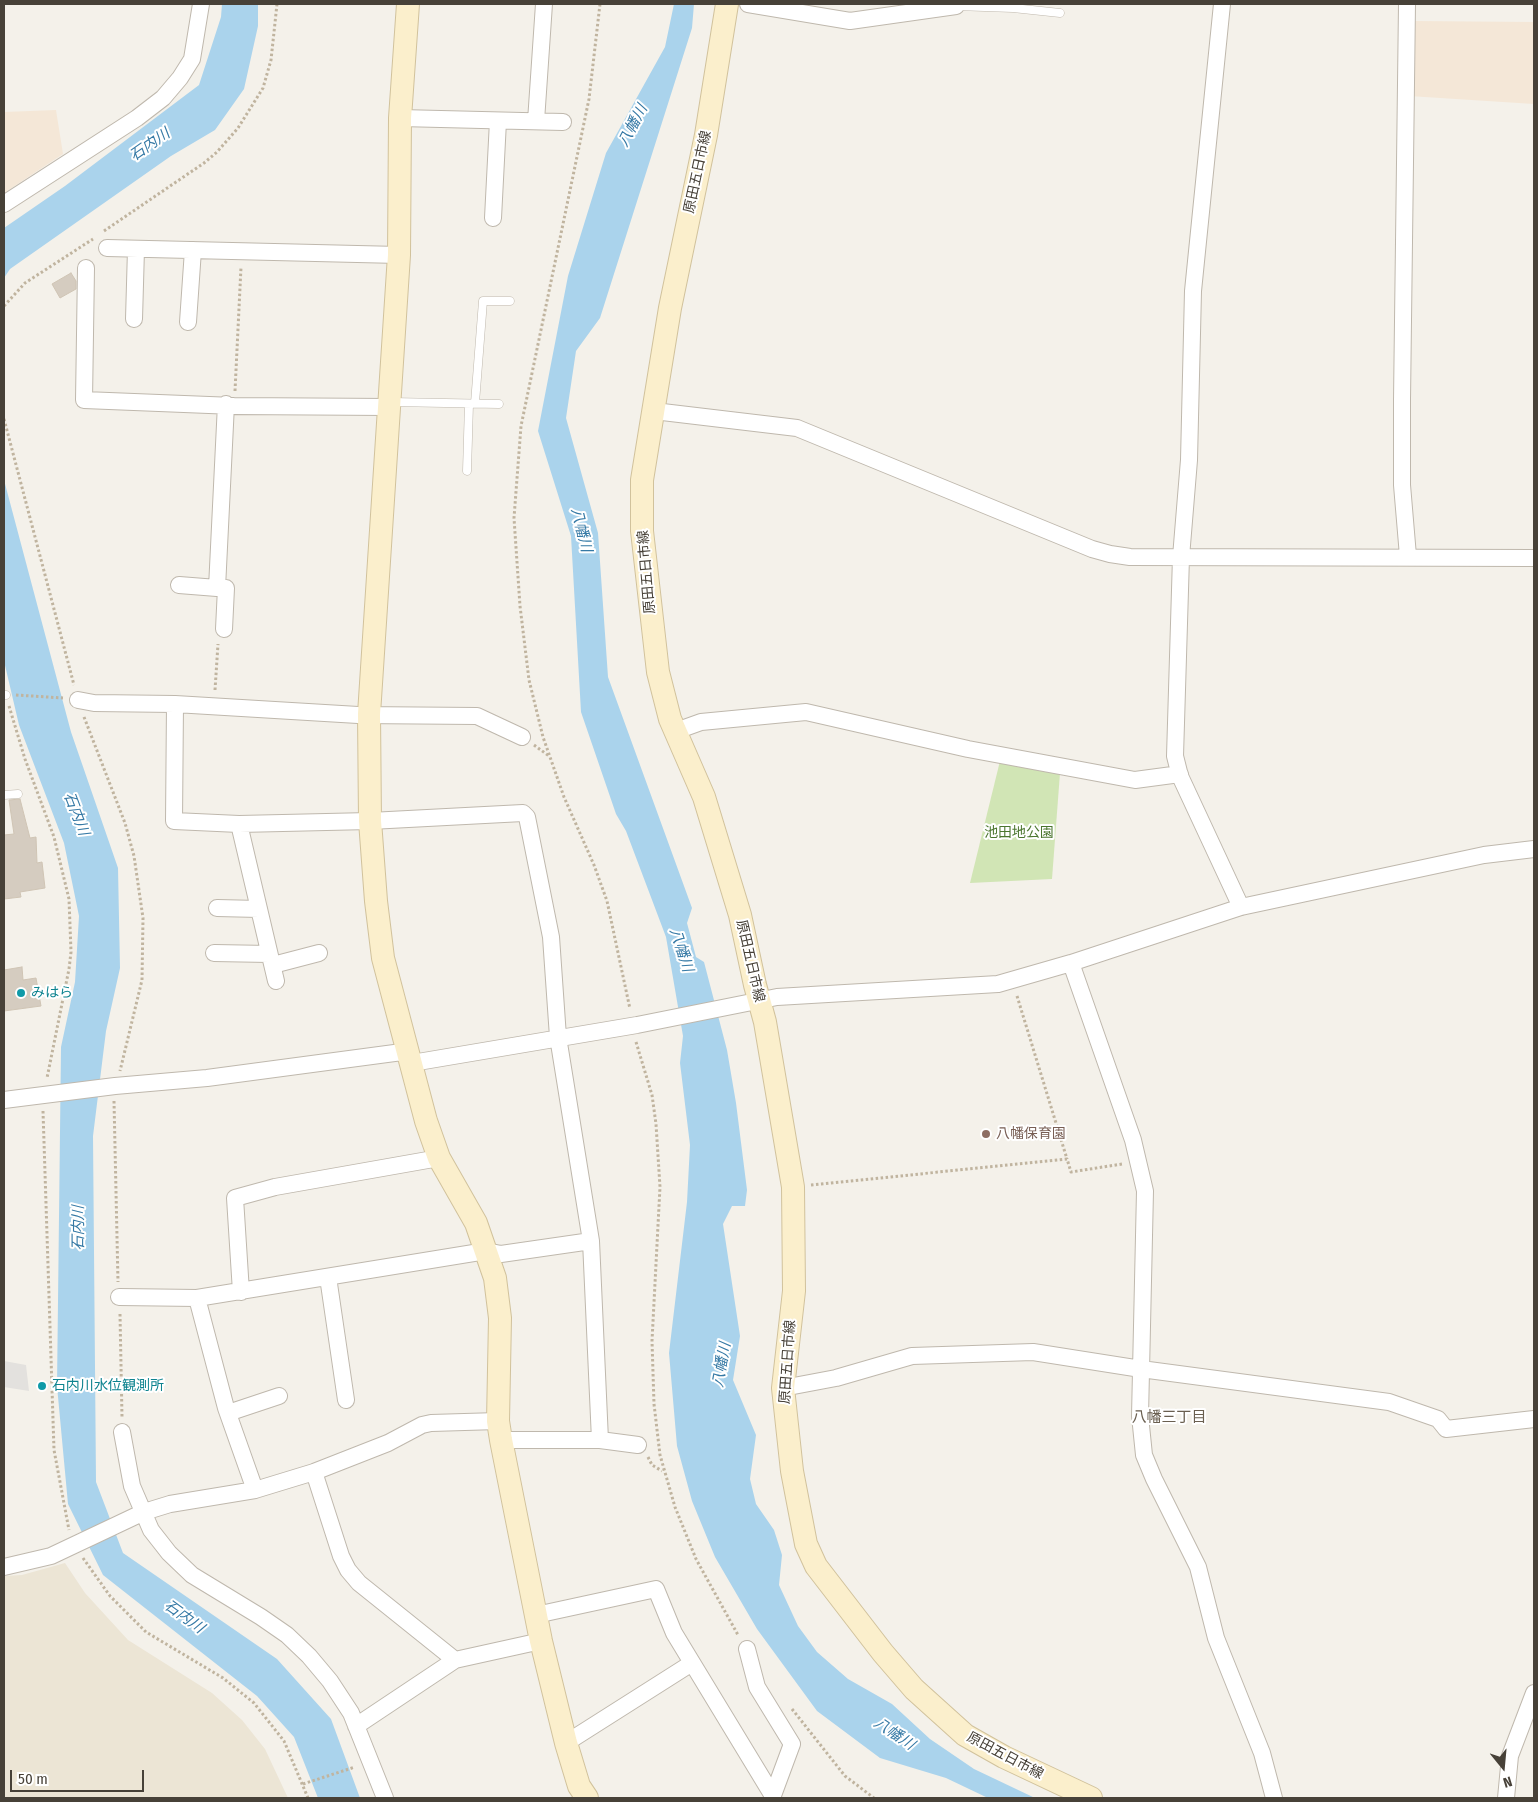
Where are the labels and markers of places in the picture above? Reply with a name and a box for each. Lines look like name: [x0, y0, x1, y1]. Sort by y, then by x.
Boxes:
place label: みはら: [31, 985, 73, 1001]
marker: みはら: [15, 987, 27, 999]
place label: 八幡保育園: [996, 1126, 1066, 1142]
marker: 八幡保育園: [980, 1128, 992, 1140]
place label: 石内川水位観測所: [52, 1378, 164, 1394]
marker: 石内川水位観測所: [36, 1380, 48, 1392]

